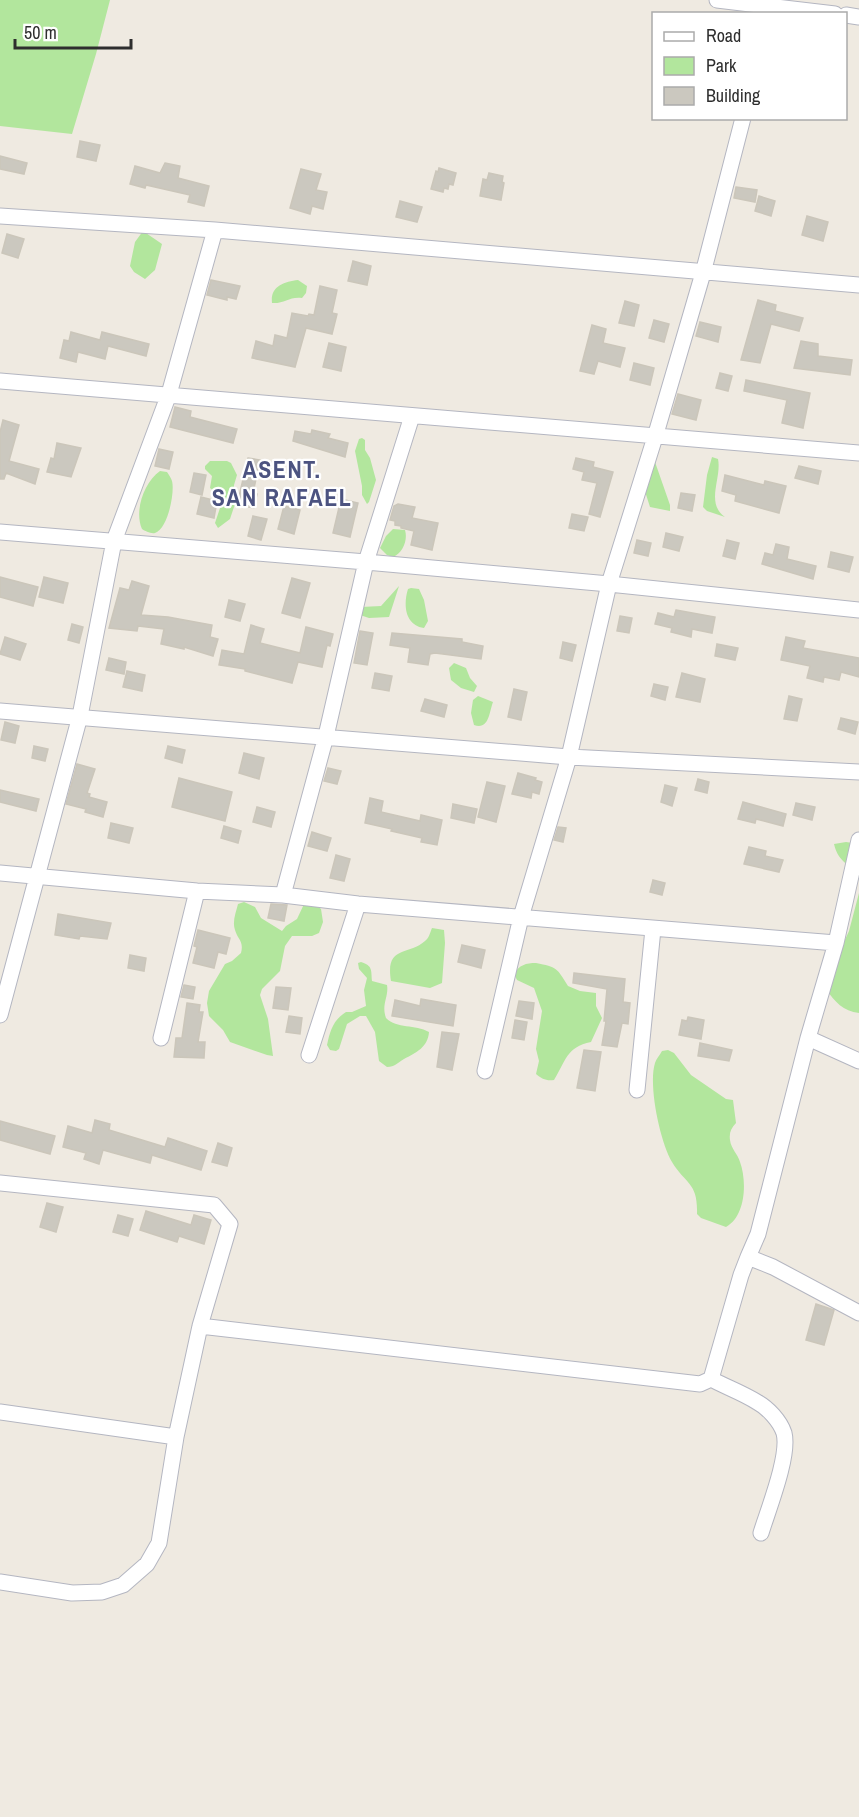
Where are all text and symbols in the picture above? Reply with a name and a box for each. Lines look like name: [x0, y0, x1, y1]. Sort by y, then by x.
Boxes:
scale bar: [15, 12, 130, 50]
legend: [652, 12, 847, 120]
text: 50 m: [24, 20, 57, 45]
text: Road: [706, 23, 741, 48]
text: Park: [706, 53, 737, 78]
text: Building: [706, 83, 761, 108]
district label: ASENT. SAN RAFAEL: [212, 453, 352, 513]

